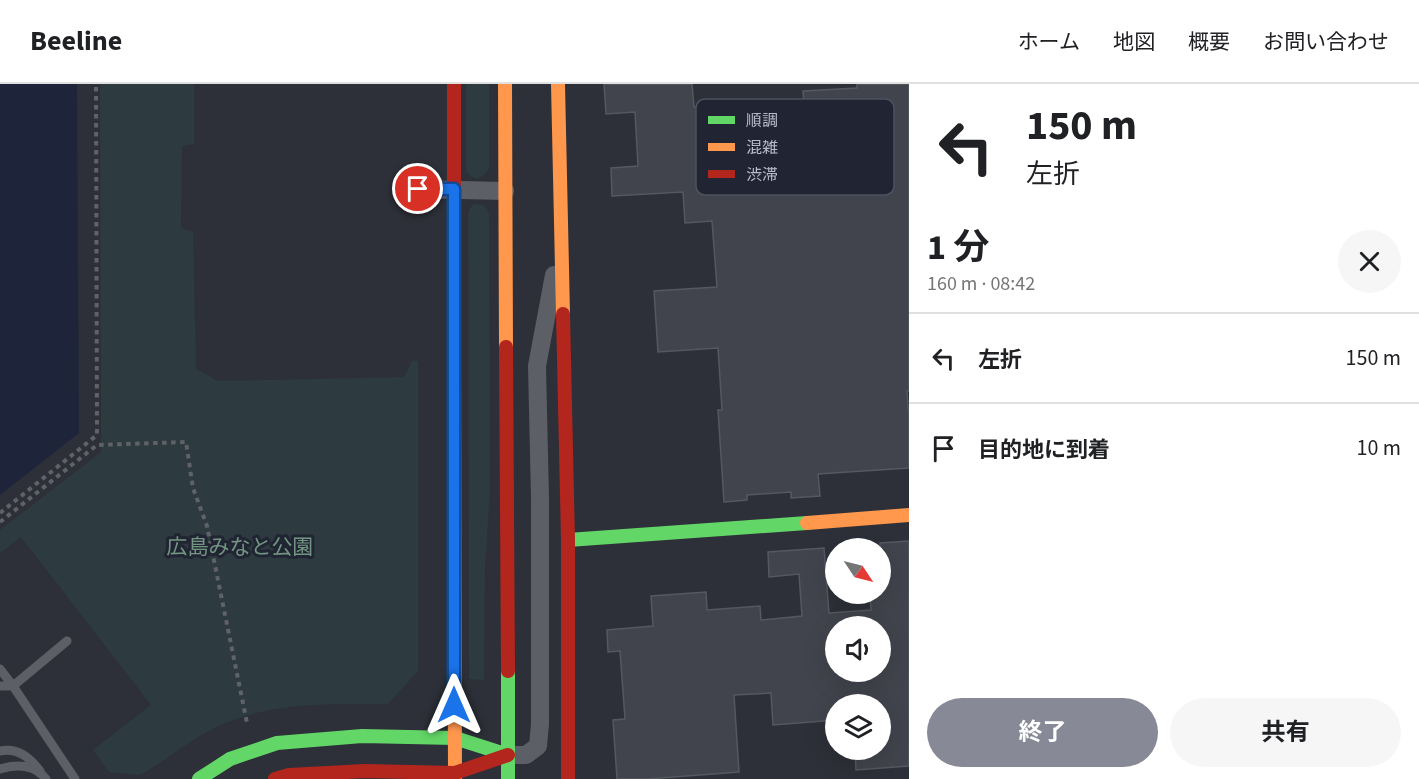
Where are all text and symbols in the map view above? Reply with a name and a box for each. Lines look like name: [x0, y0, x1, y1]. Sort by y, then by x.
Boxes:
text: Beeline: [30, 21, 122, 61]
text: ホーム: [1018, 27, 1080, 57]
text: 地図: [1113, 27, 1155, 57]
text: 概要: [1188, 27, 1230, 57]
text: お問い合わせ: [1263, 27, 1389, 57]
text: 150 m: [1026, 96, 1137, 156]
legend: [696, 99, 894, 195]
icon: left: [927, 108, 1005, 186]
text: 順調: [746, 110, 778, 132]
text: 混雑: [746, 137, 778, 159]
text: 左折: [1026, 155, 1080, 194]
pin: [392, 163, 443, 214]
text: 渋滞: [746, 164, 778, 186]
icon: arrive: [401, 172, 434, 205]
text: 1 分: [927, 222, 989, 273]
button: close: [1338, 230, 1401, 293]
text: 160 m · 08:42: [927, 270, 1035, 298]
icon: left: [927, 342, 960, 375]
text: 150 m: [1346, 342, 1401, 374]
text: 左折: [978, 344, 1022, 376]
icon: arrive: [927, 432, 960, 465]
text: 10 m: [1356, 432, 1401, 464]
text: 目的地に到着: [978, 434, 1110, 466]
park label: 広島みなと公園: [167, 532, 314, 562]
north arrow: [825, 538, 891, 604]
map controls: [825, 538, 891, 760]
button: sound: [825, 616, 891, 682]
position arrow: [422, 673, 486, 737]
button: layers: [825, 694, 891, 760]
button: 終了: [927, 698, 1158, 767]
button: 共有: [1170, 698, 1401, 767]

